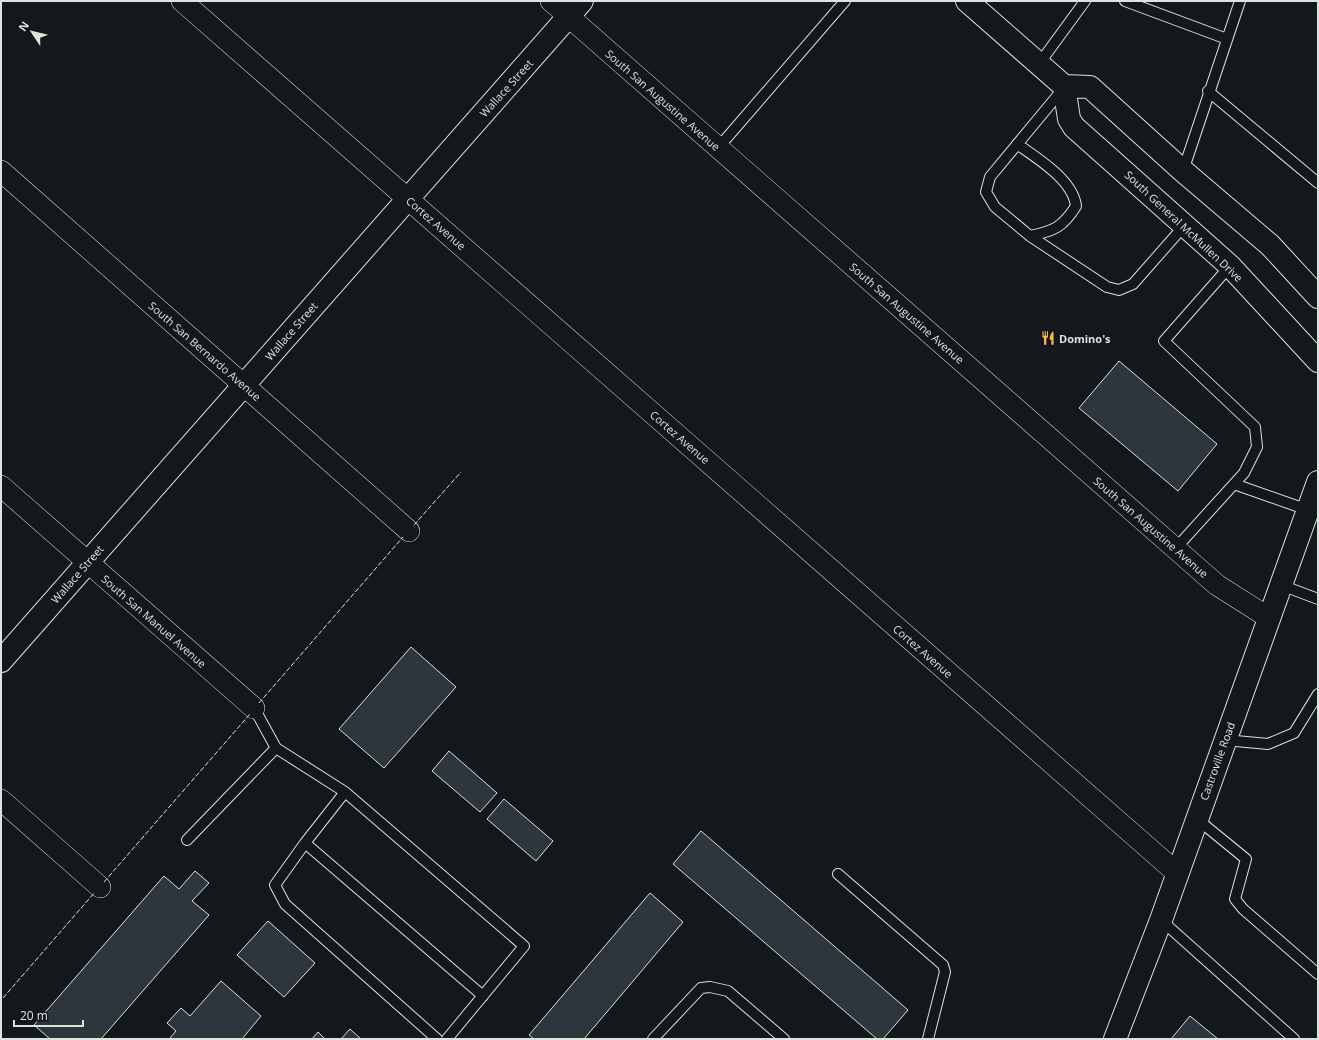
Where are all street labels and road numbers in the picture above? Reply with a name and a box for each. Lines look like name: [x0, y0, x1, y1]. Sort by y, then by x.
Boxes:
street label: South San Augustine Avenue: [603, 46, 723, 154]
street label: Wallace Street: [476, 56, 536, 120]
street label: South General McMullen Drive: [1122, 167, 1246, 285]
street label: Cortez Avenue: [403, 193, 469, 253]
street label: South San Augustine Avenue: [847, 259, 967, 367]
street label: South San Bernardo Avenue: [146, 298, 264, 404]
street label: Wallace Street: [261, 298, 321, 363]
street label: Cortez Avenue: [647, 407, 713, 467]
street label: South San Augustine Avenue: [1091, 473, 1211, 581]
street label: Wallace Street: [47, 541, 107, 606]
street label: South San Manuel Avenue: [98, 571, 210, 671]
street label: Cortez Avenue: [890, 621, 956, 681]
street label: Castroville Road: [1196, 720, 1238, 802]

